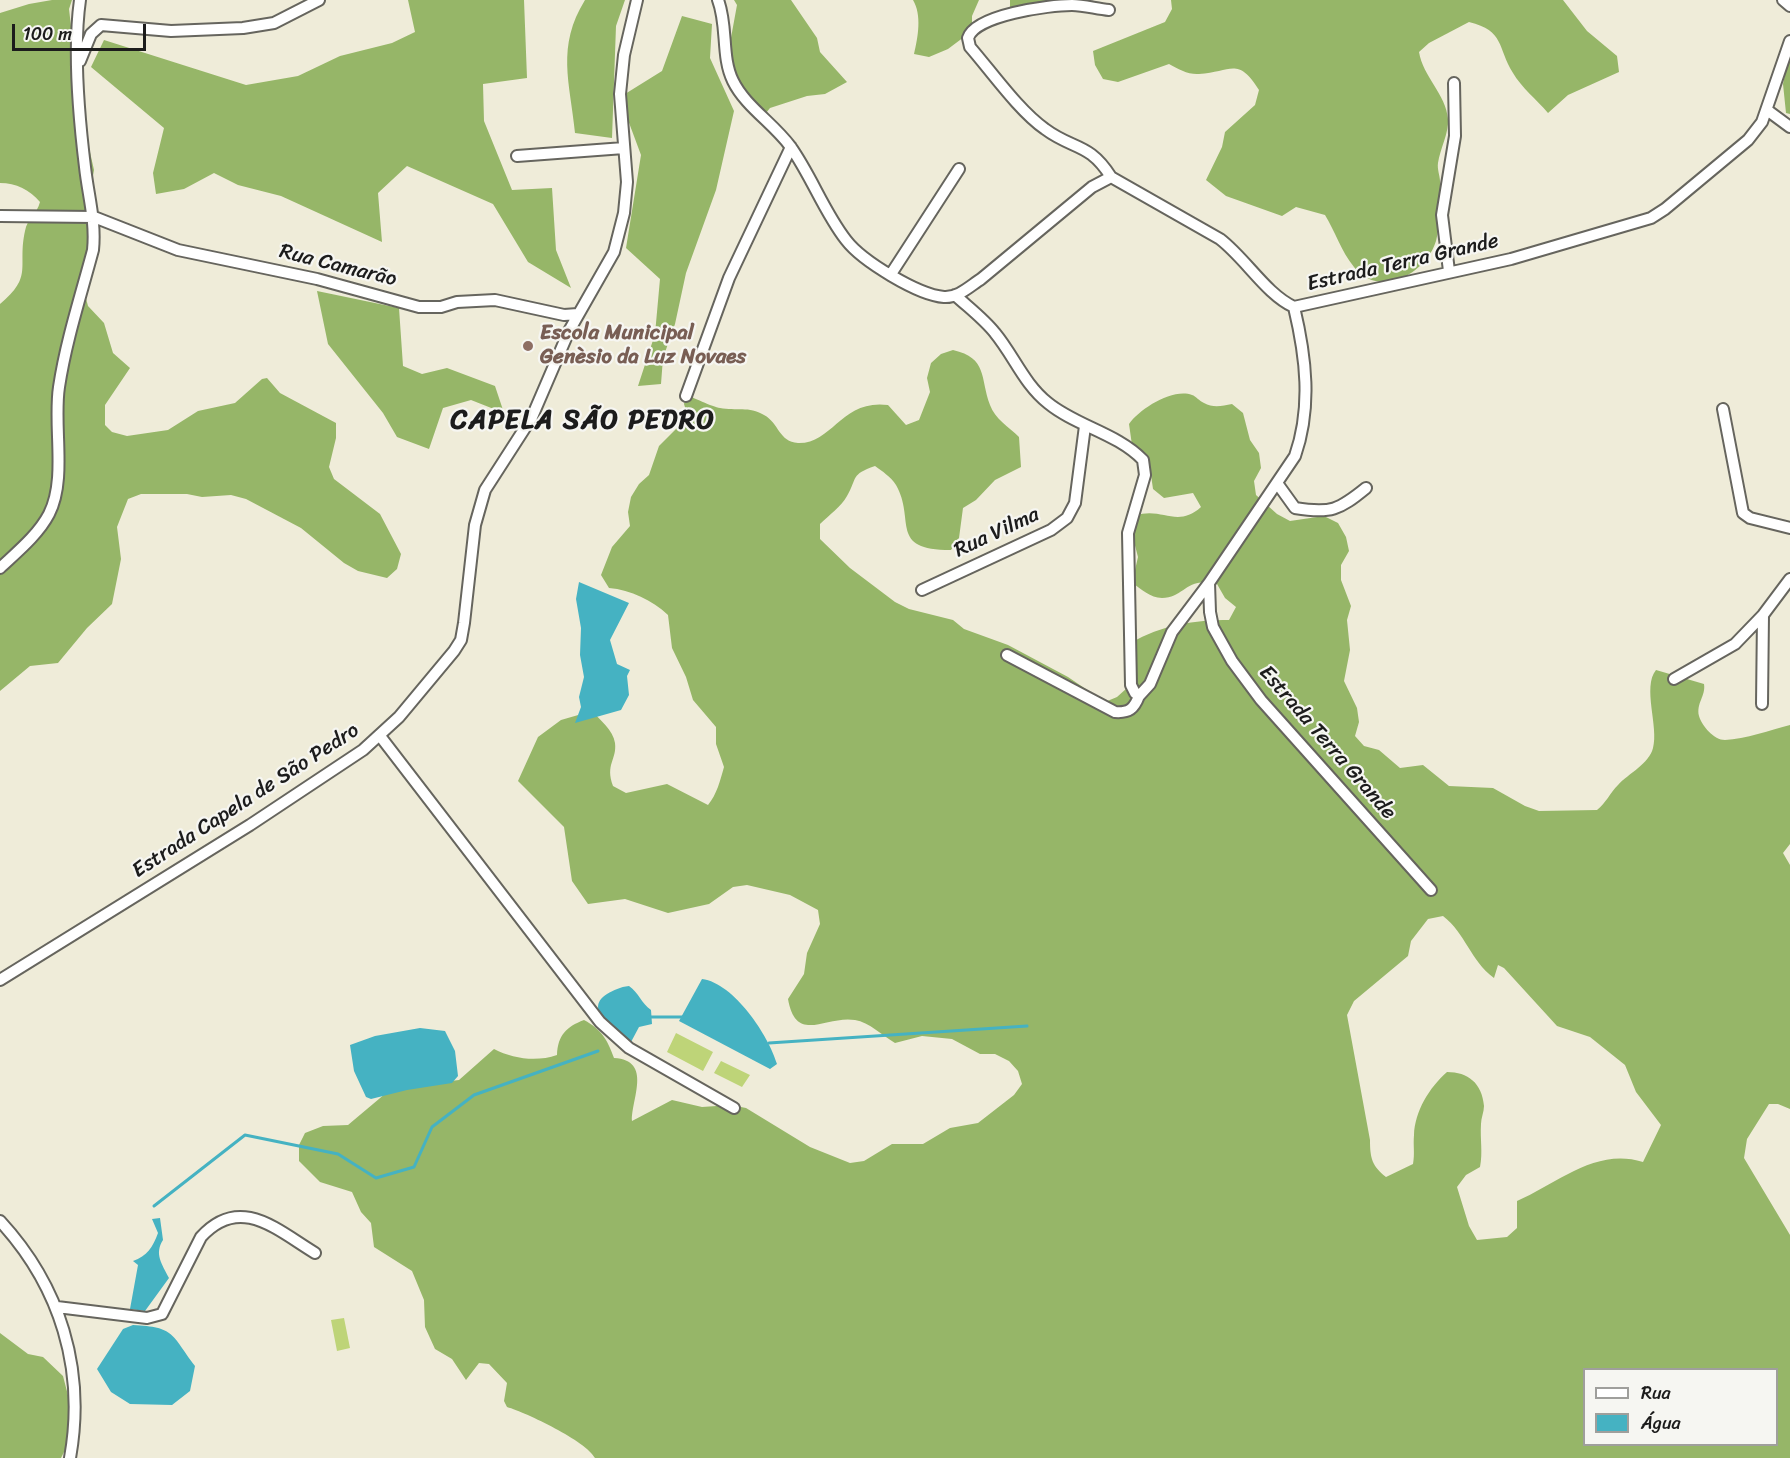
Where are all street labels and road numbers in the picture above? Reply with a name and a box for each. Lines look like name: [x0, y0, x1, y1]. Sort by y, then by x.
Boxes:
street label: Estrada Terra Grande: [1305, 229, 1501, 297]
street label: Rua Camarão: [277, 239, 399, 293]
street label: Rua Vilma: [950, 502, 1044, 564]
street label: Estrada Terra Grande: [1253, 661, 1401, 825]
street label: Estrada Capela de São Pedro: [128, 718, 364, 884]

